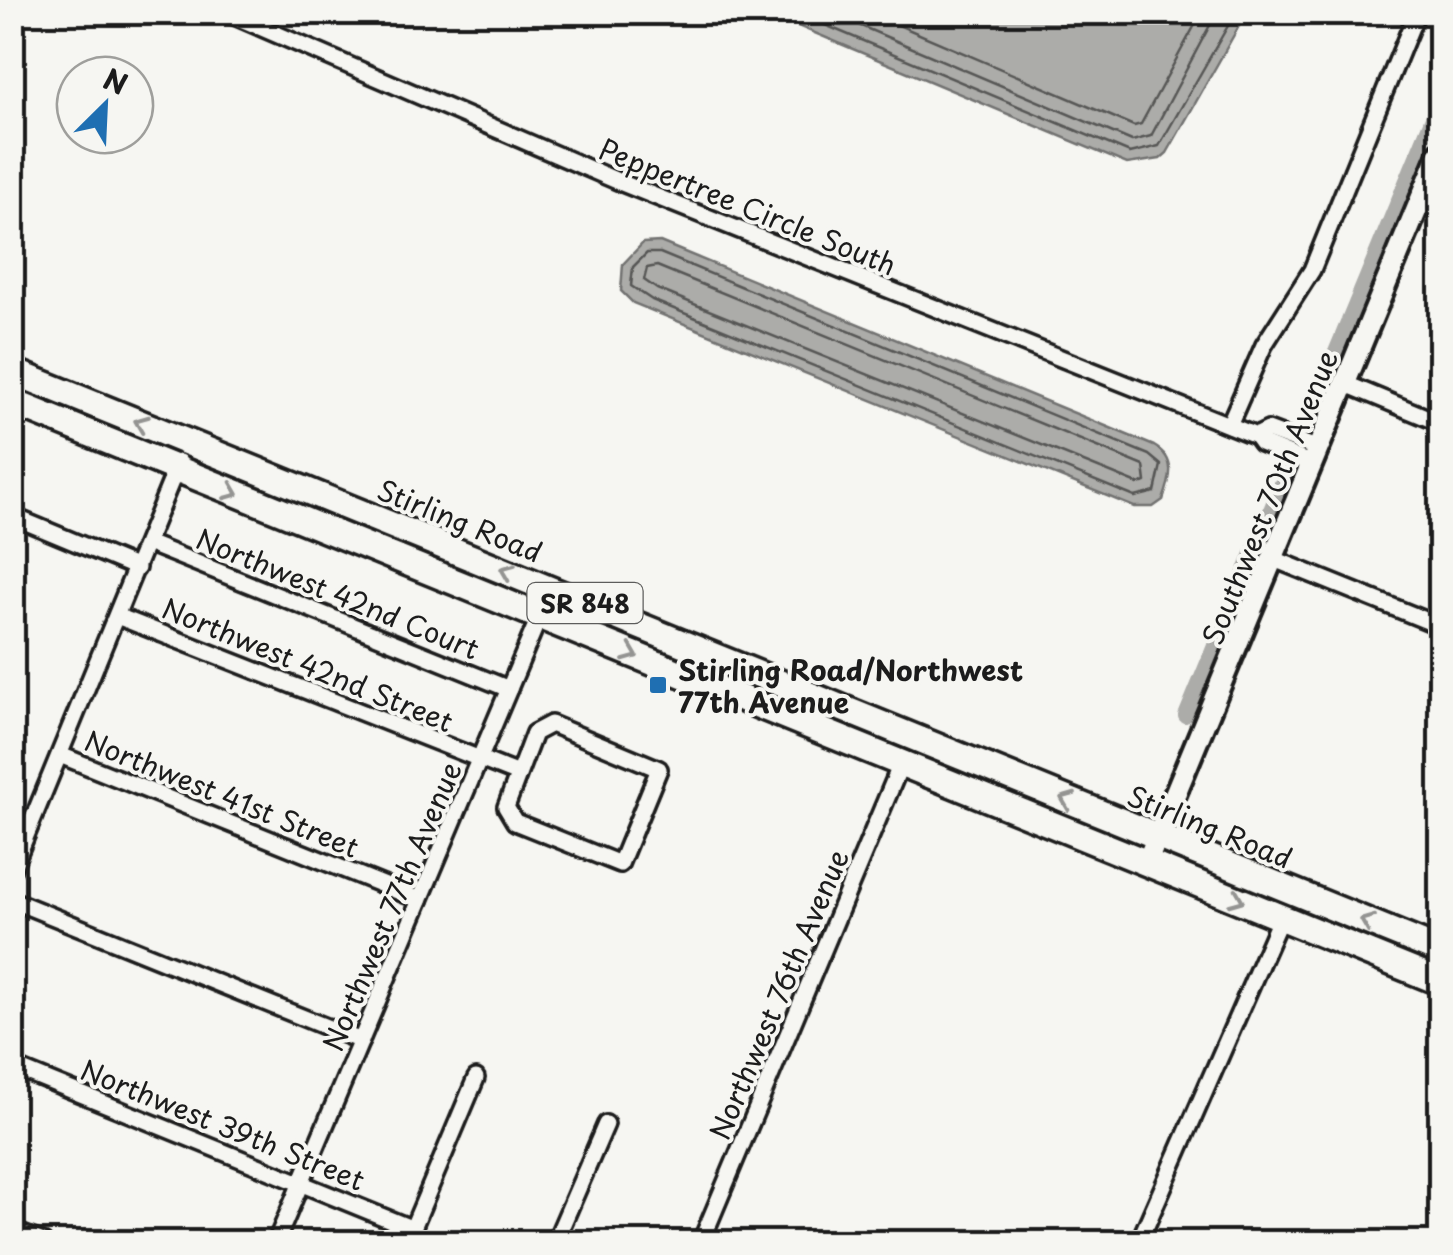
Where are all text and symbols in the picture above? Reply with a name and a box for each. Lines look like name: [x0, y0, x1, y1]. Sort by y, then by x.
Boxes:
north arrow: [55, 55, 155, 155]
text: N: [97, 57, 135, 105]
street label: Peppertree Circle South: [593, 127, 903, 285]
street label: Southwest 70th Avenue: [1190, 343, 1348, 651]
one-way arrow: [133, 415, 151, 435]
street label: Stirling Road: [371, 467, 549, 573]
one-way arrow: [222, 480, 240, 500]
street label: Northwest 42nd Court: [190, 517, 486, 669]
one-way arrow: [499, 563, 517, 583]
road number: SR 848: [528, 583, 642, 623]
street label: Northwest 42nd Street: [156, 586, 460, 742]
one-way arrow: [621, 643, 638, 663]
place label: Stirling Road/Northwest 77th Avenue: [678, 648, 1023, 723]
marker: Stirling Road/Northwest 77th Avenue: [647, 674, 669, 696]
street label: Northwest 41st Street: [78, 718, 366, 868]
street label: Northwest 77th Avenue: [311, 755, 471, 1057]
street label: Stirling Road: [1121, 773, 1299, 879]
one-way arrow: [1059, 791, 1077, 811]
street label: Northwest 76th Avenue: [697, 842, 859, 1146]
one-way arrow: [1227, 887, 1245, 907]
one-way arrow: [1359, 913, 1377, 933]
street label: Northwest 39th Street: [74, 1047, 372, 1201]

